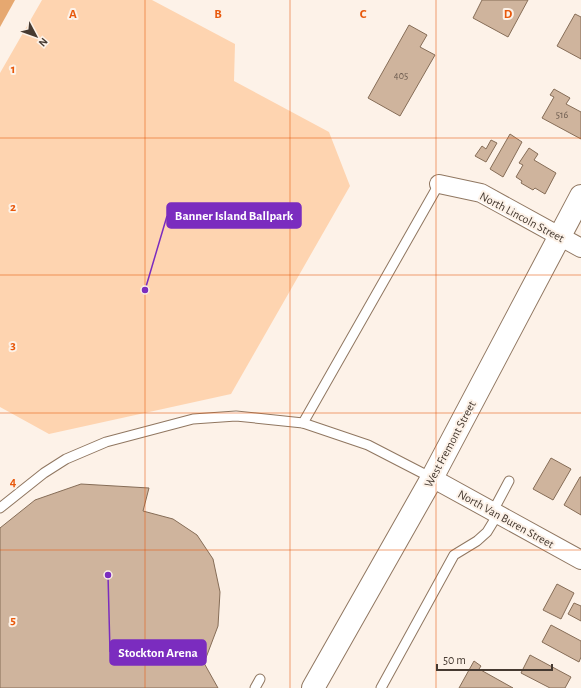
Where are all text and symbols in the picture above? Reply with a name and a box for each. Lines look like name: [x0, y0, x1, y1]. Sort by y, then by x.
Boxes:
text: A: [69, 8, 77, 21]
text: B: [214, 8, 222, 21]
text: C: [360, 8, 367, 21]
text: D: [504, 8, 513, 21]
north arrow: [16, 16, 56, 56]
text: N: [37, 36, 50, 49]
text: 1: [11, 63, 15, 76]
house number: 405: [394, 71, 408, 81]
house number: 516: [556, 110, 568, 120]
street label: North Lincoln Street: [478, 190, 566, 244]
text: 2: [10, 201, 16, 214]
callout: Banner Island Ballpark: [167, 203, 301, 228]
text: Banner Island Ballpark: [175, 210, 294, 223]
text: 3: [10, 339, 16, 352]
street label: West Fremont Street: [422, 399, 478, 489]
text: 4: [10, 476, 17, 489]
street label: North Van Buren Street: [456, 488, 556, 550]
text: 5: [10, 614, 16, 627]
callout: Stockton Arena: [110, 640, 206, 665]
scale bar: [437, 646, 552, 672]
text: Stockton Arena: [118, 647, 198, 660]
text: 50 m: [443, 654, 466, 666]

